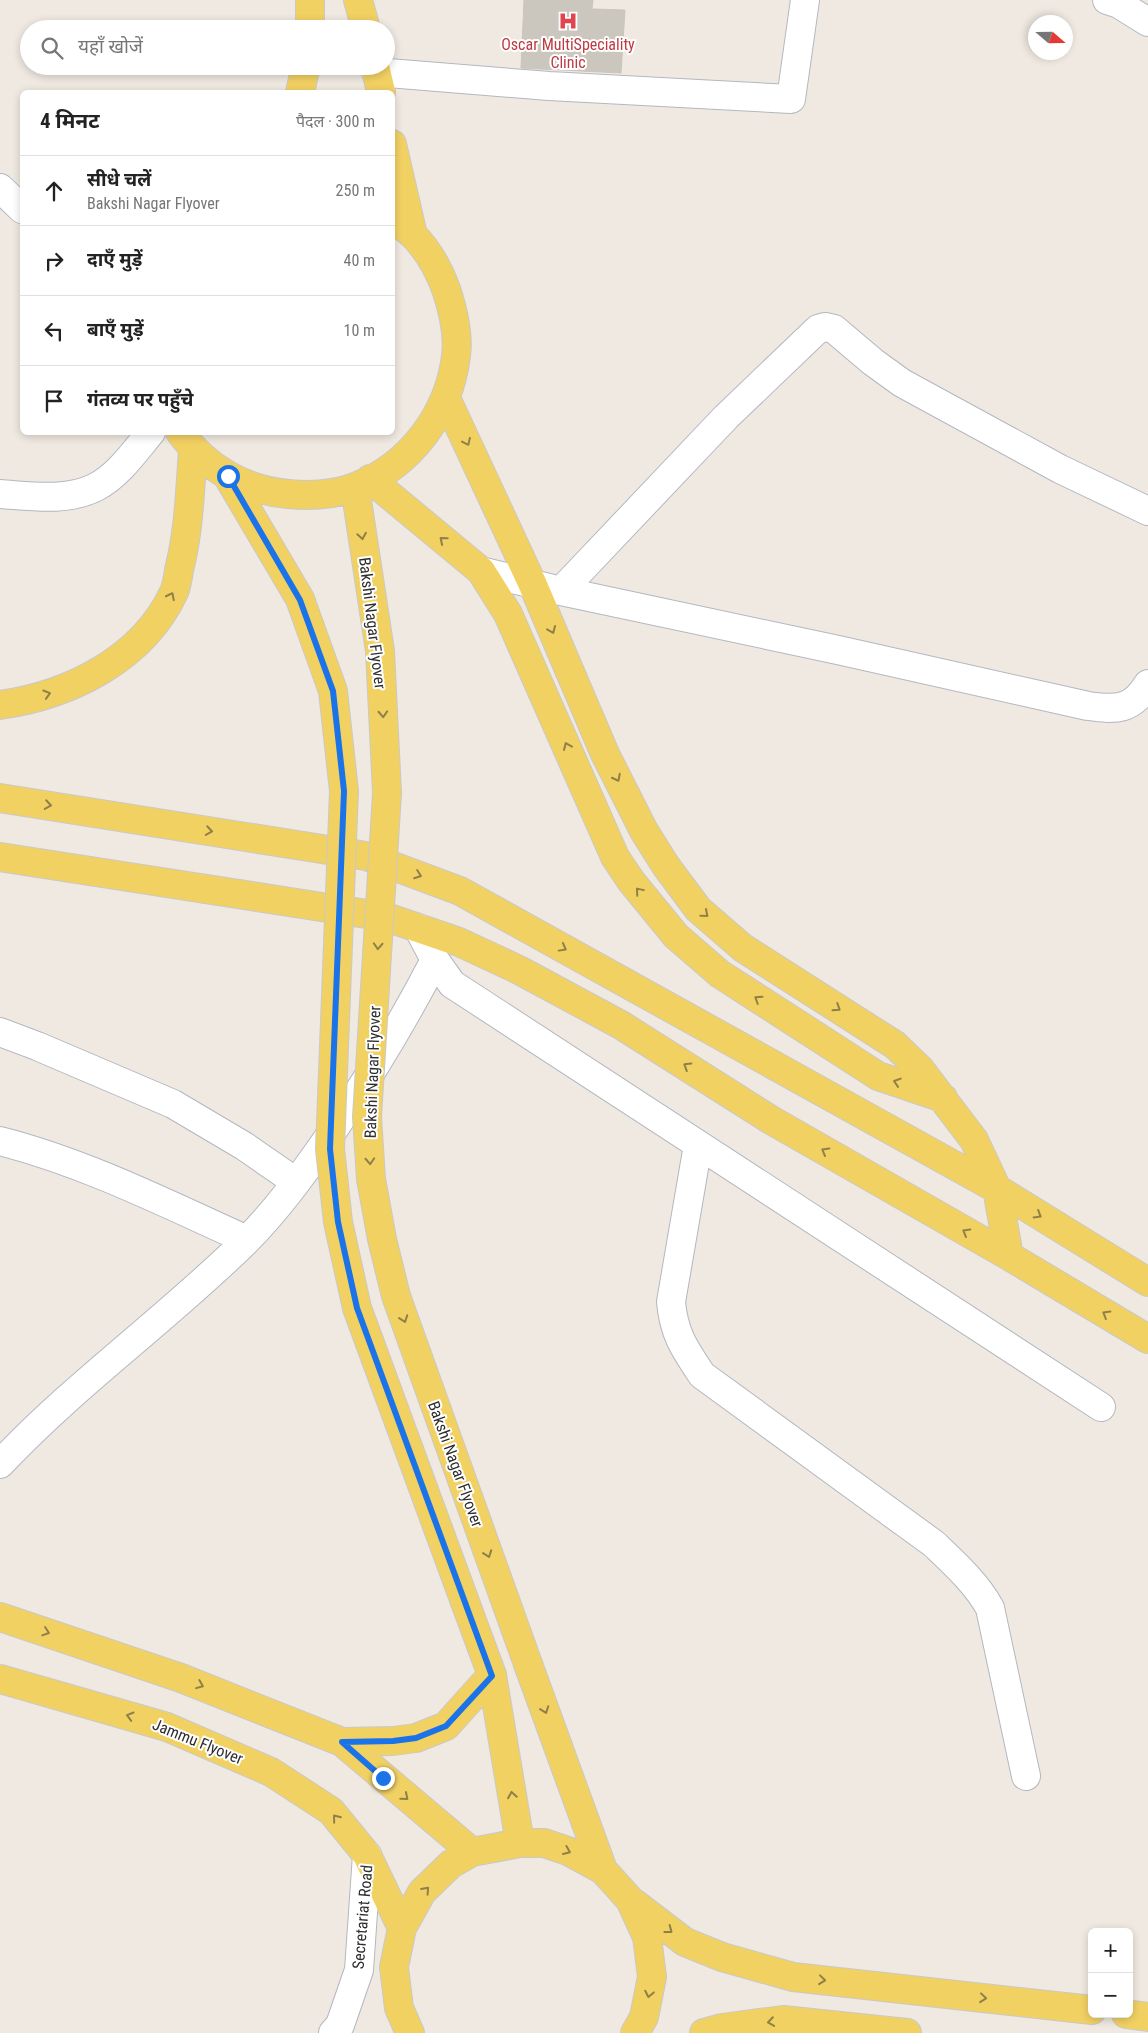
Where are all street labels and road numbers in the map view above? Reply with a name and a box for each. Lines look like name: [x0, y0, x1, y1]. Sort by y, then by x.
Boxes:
street label: Bakshi Nagar Flyover: [355, 556, 390, 690]
street label: Bakshi Nagar Flyover: [361, 1005, 384, 1139]
street label: Bakshi Nagar Flyover: [424, 1399, 487, 1530]
street label: Jammu Flyover: [150, 1715, 246, 1768]
street label: Secretariat Road: [348, 1864, 377, 1970]

